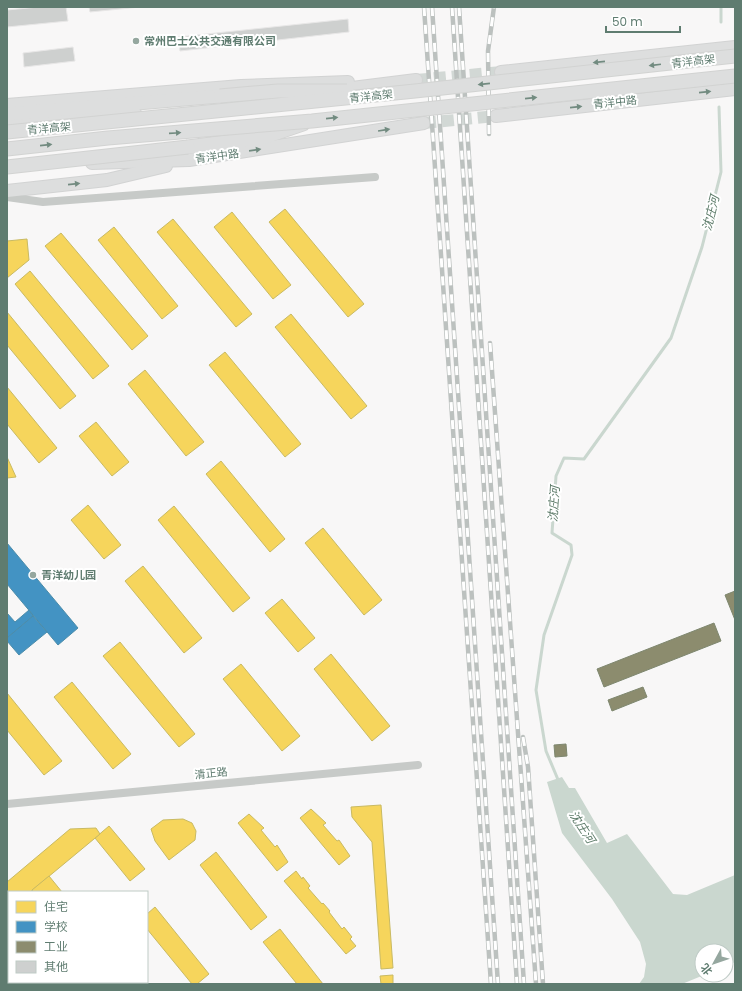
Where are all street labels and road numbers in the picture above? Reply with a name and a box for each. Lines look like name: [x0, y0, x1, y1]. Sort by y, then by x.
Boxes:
street label: 青洋高架: [670, 50, 716, 72]
street label: 青洋高架: [348, 86, 394, 106]
street label: 青洋中路: [592, 92, 638, 112]
street label: 青洋高架: [26, 118, 72, 138]
street label: 青洋中路: [194, 145, 240, 167]
street label: 清正路: [194, 763, 228, 783]

